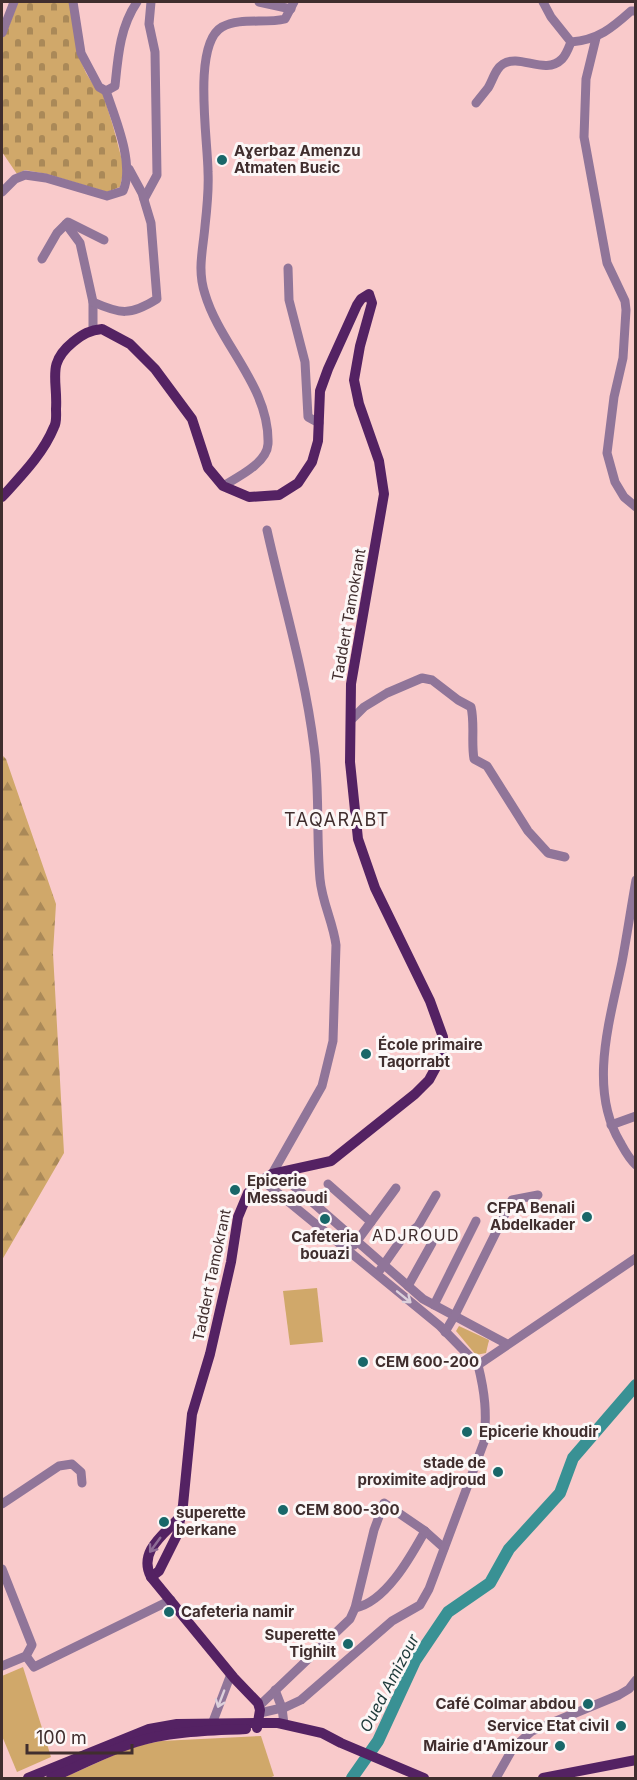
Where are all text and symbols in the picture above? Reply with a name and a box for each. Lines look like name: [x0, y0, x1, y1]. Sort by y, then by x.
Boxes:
place label: Aɣerbaz Amenzu Atmaten Buɛic: [234, 141, 361, 177]
marker: Aɣerbaz Amenzu Atmaten Buɛic: [215, 153, 229, 167]
street label: Taddert Tamokrant: [327, 547, 370, 683]
district label: TAQARABT: [284, 809, 390, 830]
place label: École primaire Taqorrabt: [378, 1035, 483, 1071]
marker: École primaire Taqorrabt: [359, 1047, 373, 1061]
place label: Epicerie Messaoudi: [247, 1171, 327, 1207]
marker: Epicerie Messaoudi: [228, 1183, 242, 1197]
place label: CFPA Benali Abdelkader: [487, 1198, 575, 1234]
street label: Taddert Tamokrant: [188, 1207, 235, 1343]
marker: CFPA Benali Abdelkader: [580, 1210, 594, 1224]
marker: Cafeteria bouazi: [318, 1212, 332, 1226]
district label: ADJROUD: [372, 1225, 460, 1245]
place label: Cafeteria bouazi: [291, 1227, 359, 1263]
one-way arrow: [396, 1290, 412, 1303]
place label: CEM 600-200: [375, 1352, 479, 1371]
marker: CEM 600-200: [356, 1355, 370, 1369]
place label: Epicerie khoudir: [479, 1422, 598, 1441]
marker: Epicerie khoudir: [460, 1425, 474, 1439]
place label: stade de proximite adjroud: [358, 1453, 486, 1489]
marker: stade de proximite adjroud: [491, 1465, 505, 1479]
place label: CEM 800-300: [295, 1500, 400, 1519]
place label: superette berkane: [176, 1503, 246, 1539]
marker: CEM 800-300: [276, 1503, 290, 1517]
marker: superette berkane: [157, 1515, 171, 1529]
one-way arrow: [149, 1536, 161, 1552]
place label: Cafeteria namir: [181, 1602, 294, 1621]
marker: Cafeteria namir: [162, 1605, 176, 1619]
place label: Superette Tighilt: [265, 1625, 336, 1661]
water label: Oued Amizour: [355, 1630, 424, 1735]
marker: Superette Tighilt: [341, 1637, 355, 1651]
one-way arrow: [215, 1689, 226, 1708]
place label: Café Colmar abdou: [435, 1694, 576, 1713]
marker: Café Colmar abdou: [581, 1697, 595, 1711]
place label: Service Etat civil: [487, 1716, 609, 1735]
scale bar: [27, 1717, 132, 1755]
marker: Service Etat civil: [614, 1719, 628, 1733]
text: 100 m: [36, 1727, 87, 1748]
place label: Mairie d'Amizour: [423, 1736, 548, 1755]
marker: Mairie d'Amizour: [553, 1739, 567, 1753]

